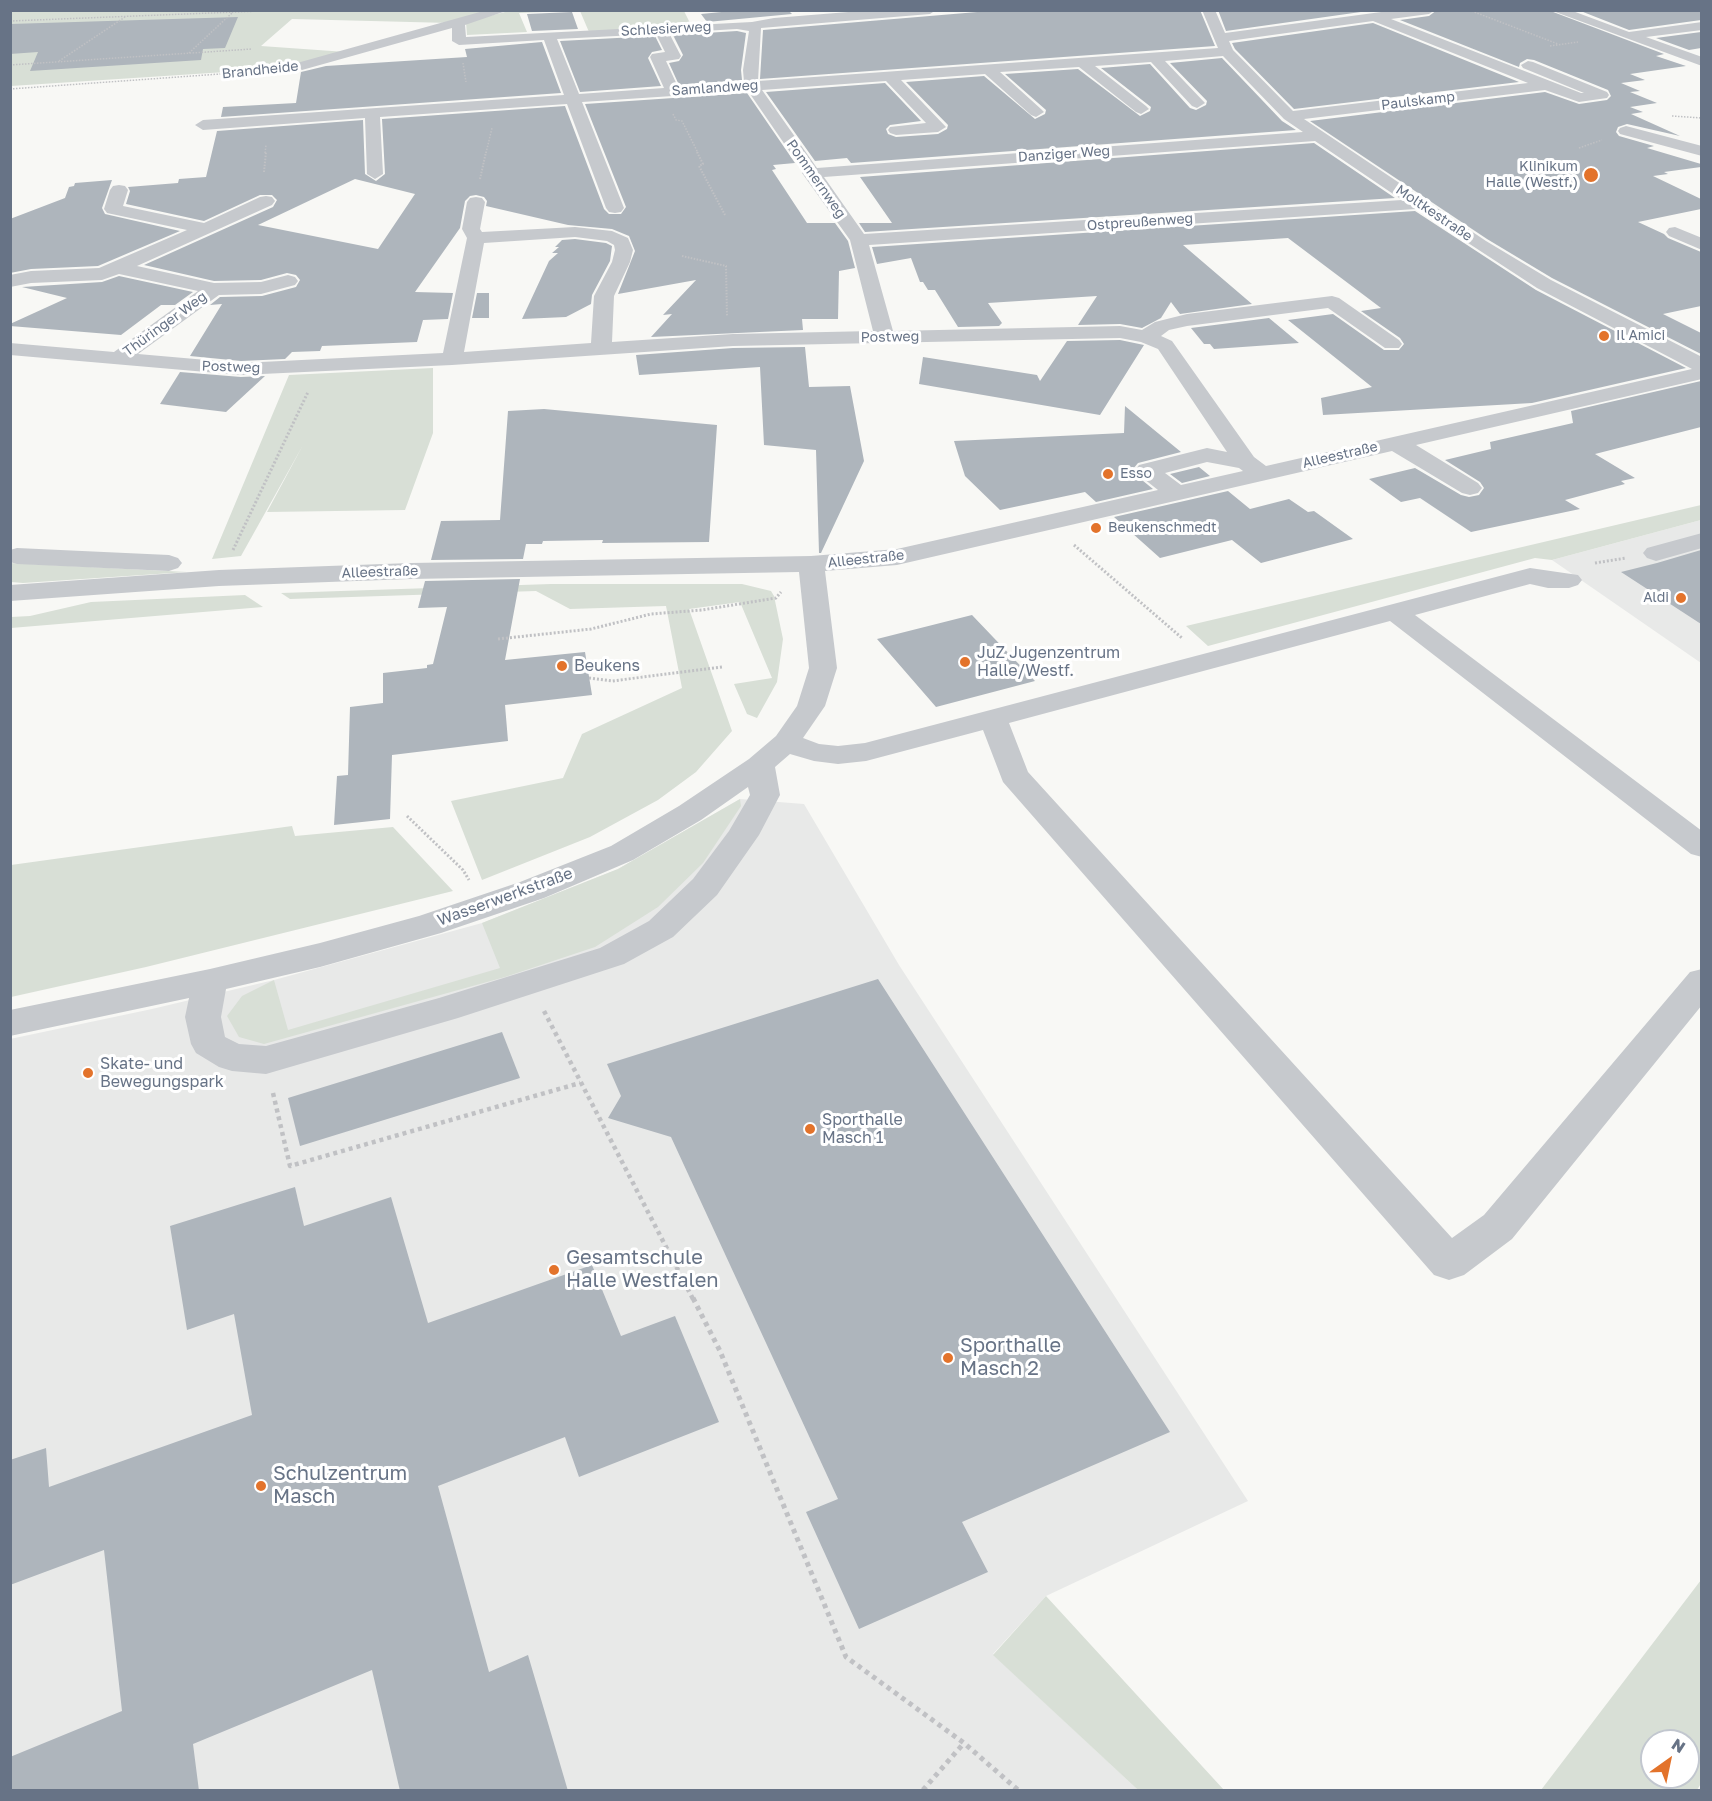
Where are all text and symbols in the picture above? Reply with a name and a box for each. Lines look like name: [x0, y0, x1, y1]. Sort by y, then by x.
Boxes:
street label: Schlesierweg: [620, 18, 712, 40]
street label: Brandheide: [221, 58, 299, 82]
street label: Samlandweg: [671, 77, 759, 99]
street label: Paulskamp: [1380, 88, 1456, 114]
street label: Pommernweg: [783, 136, 849, 222]
street label: Danziger Weg: [1017, 142, 1111, 166]
place label: Klinikum Halle (Westf.): [1486, 159, 1578, 192]
marker: Klinikum Halle (Westf.): [1582, 166, 1600, 184]
street label: Moltkestraße: [1393, 181, 1475, 245]
street label: Ostpreußenweg: [1086, 210, 1194, 234]
street label: Thüringer Weg: [120, 288, 210, 360]
street label: Postweg: [861, 328, 919, 346]
place label: Il Amici: [1616, 328, 1665, 344]
marker: Il Amici: [1597, 329, 1611, 343]
street label: Postweg: [201, 358, 261, 376]
street label: Alleestraße: [1301, 438, 1379, 472]
place label: Esso: [1120, 466, 1152, 482]
marker: Esso: [1101, 467, 1115, 481]
place label: Beukenschmedt: [1108, 520, 1217, 536]
marker: Beukenschmedt: [1089, 521, 1103, 535]
street label: Alleestraße: [827, 547, 905, 571]
street label: Alleestraße: [341, 562, 419, 582]
place label: Aldi: [1643, 590, 1669, 606]
marker: Aldi: [1674, 591, 1688, 605]
place label: JuZ Jugenzentrum Halle/Westf.: [977, 643, 1120, 681]
marker: JuZ Jugenzentrum Halle/Westf.: [958, 655, 972, 669]
place label: Beukens: [574, 656, 640, 676]
marker: Beukens: [555, 659, 569, 673]
street label: Wasserwerkstraße: [435, 864, 575, 930]
place label: Skate- und Bewegungspark: [100, 1054, 224, 1092]
marker: Skate- und Bewegungspark: [81, 1066, 95, 1080]
place label: Sporthalle Masch 1: [822, 1110, 903, 1148]
marker: Sporthalle Masch 1: [803, 1122, 817, 1136]
place label: Gesamtschule Halle Westfalen: [566, 1246, 719, 1293]
marker: Gesamtschule Halle Westfalen: [547, 1263, 561, 1277]
place label: Sporthalle Masch 2: [960, 1334, 1061, 1381]
marker: Sporthalle Masch 2: [941, 1351, 955, 1365]
place label: Schulzentrum Masch: [273, 1462, 407, 1509]
marker: Schulzentrum Masch: [254, 1479, 268, 1493]
north arrow: [1640, 1729, 1700, 1789]
text: N: [1668, 1734, 1689, 1757]

